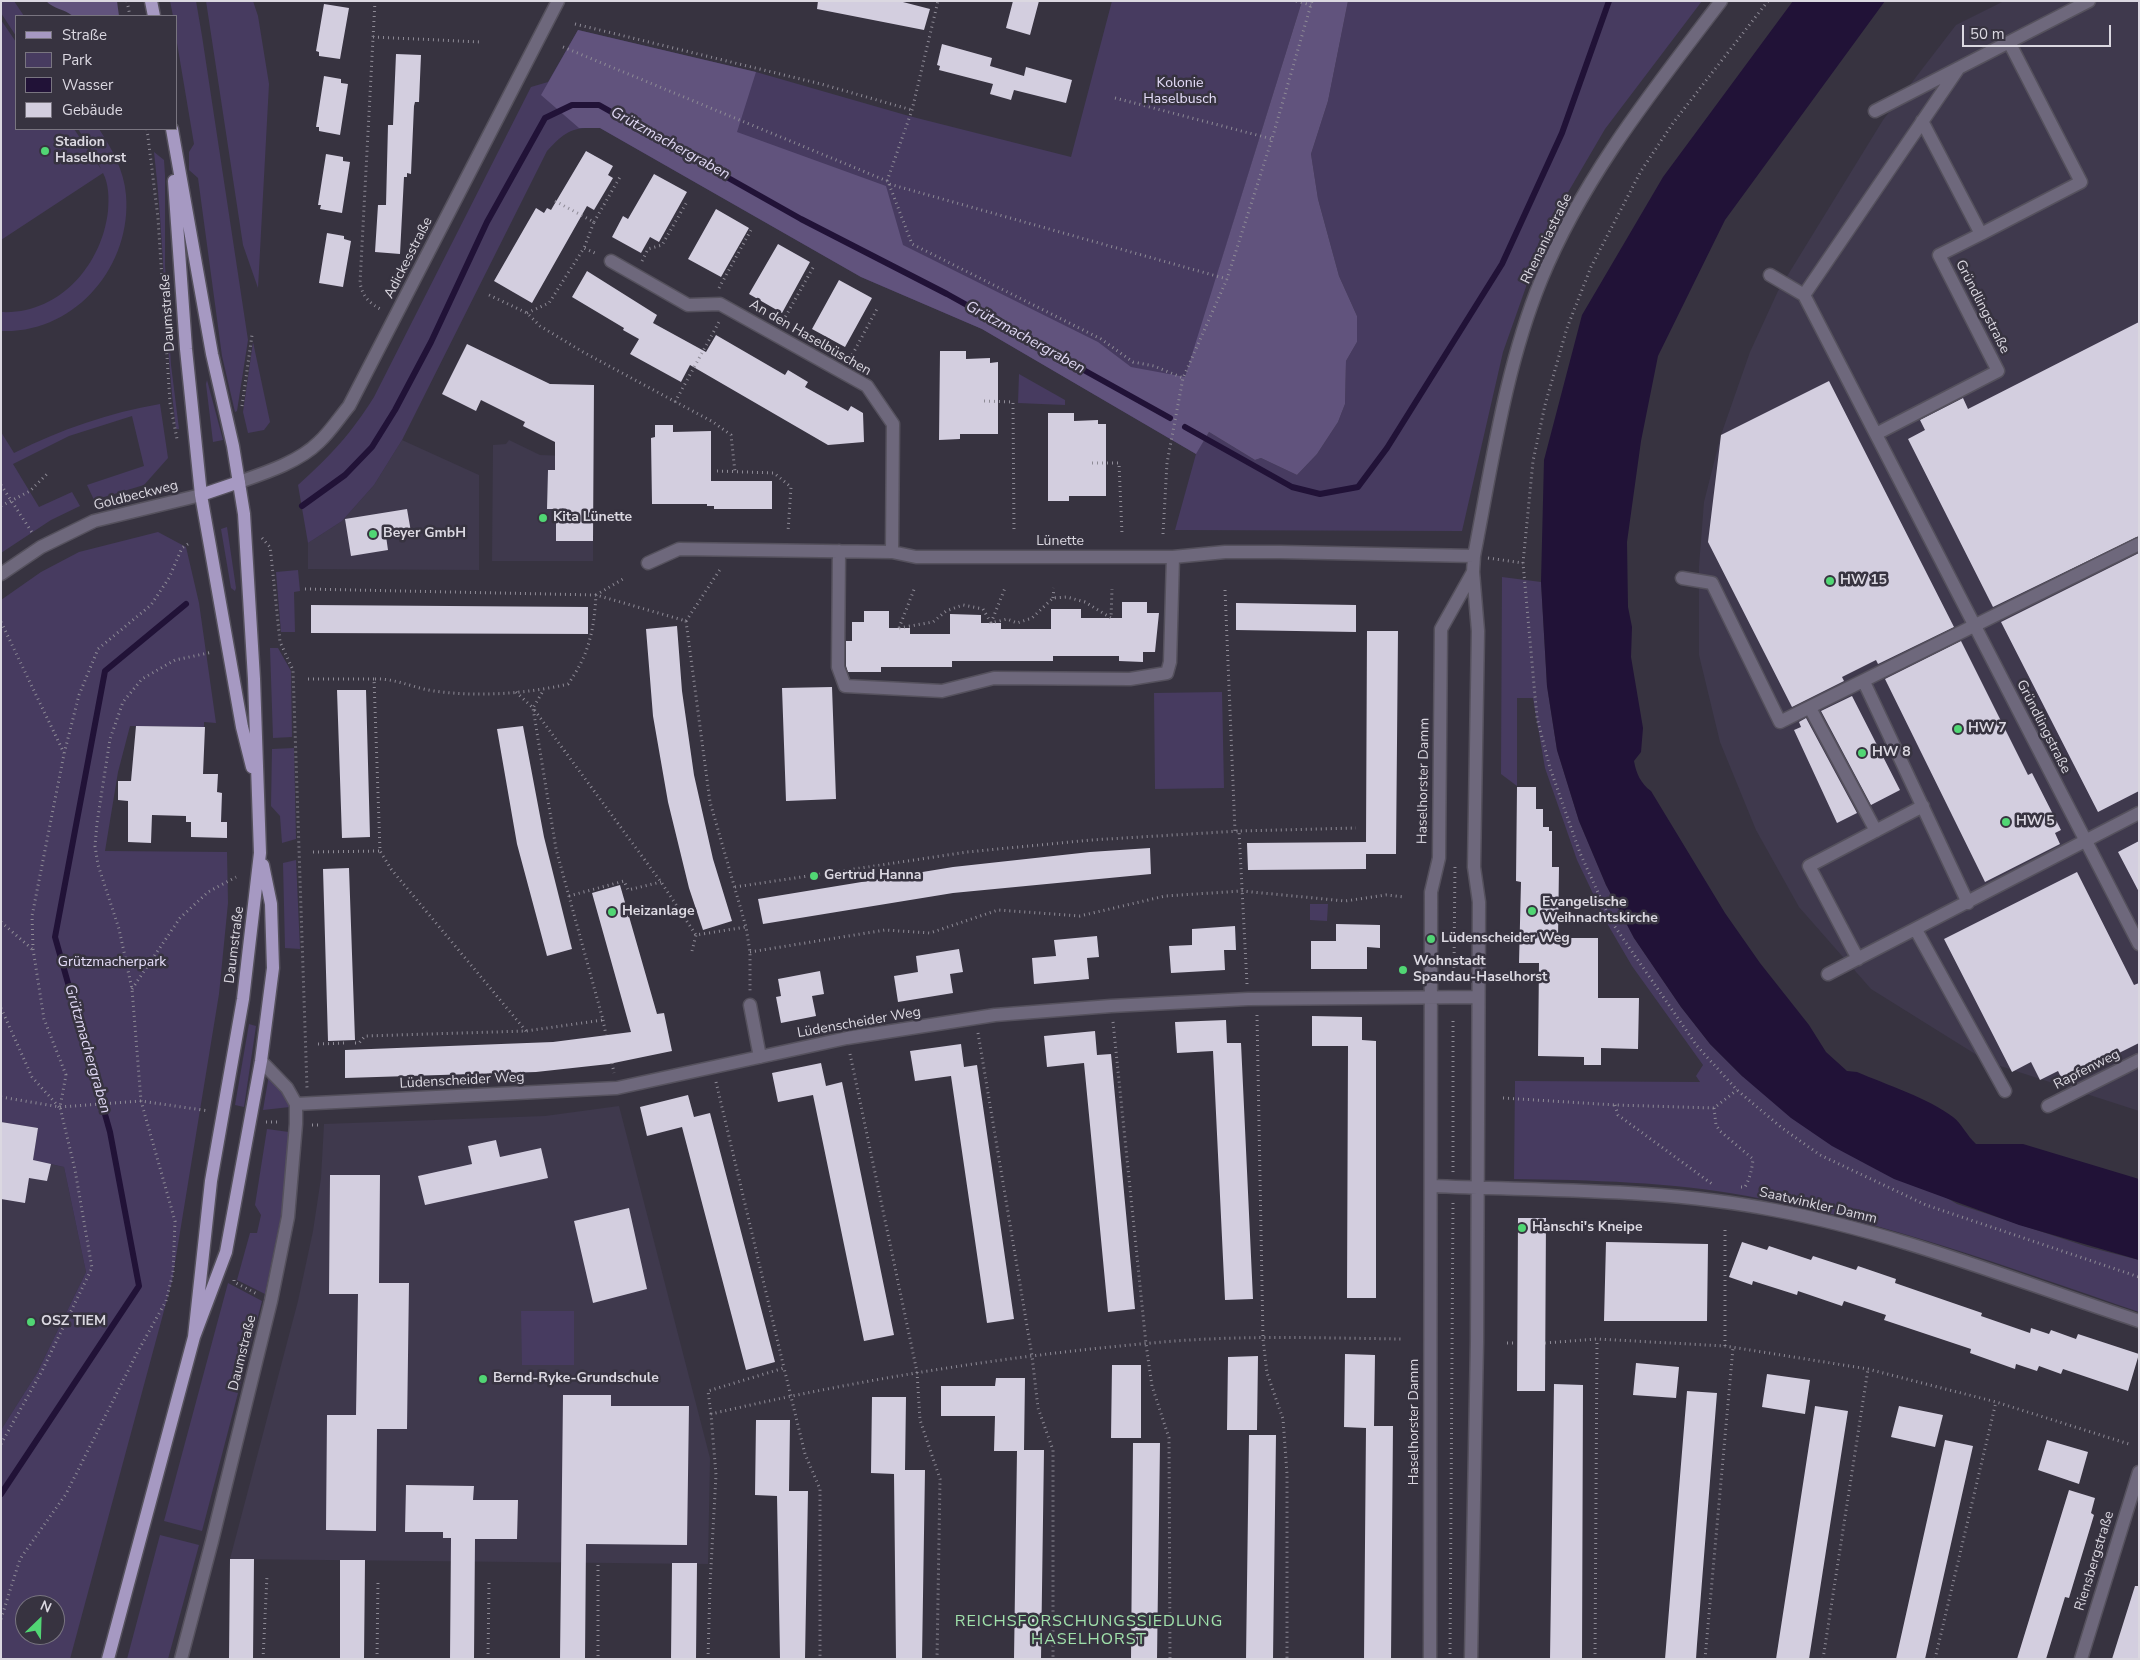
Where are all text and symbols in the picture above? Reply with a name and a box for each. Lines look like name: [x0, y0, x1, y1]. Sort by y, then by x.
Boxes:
legend: [15, 15, 178, 130]
scale bar: [1965, 15, 2114, 47]
text: 50 m: [1970, 24, 2005, 44]
text: Straße: [62, 25, 107, 45]
text: Park: [62, 50, 92, 70]
text: Wasser: [62, 75, 113, 95]
park label: Kolonie Haselbusch: [1143, 76, 1217, 108]
text: Gebäude: [62, 100, 123, 120]
water label: Grützmachergraben: [607, 104, 733, 184]
place label: Stadion Haselhorst: [55, 135, 126, 168]
marker: Stadion Haselhorst: [39, 145, 51, 157]
street label: Rhenaniastraße: [1518, 191, 1576, 287]
street label: Adickesstraße: [381, 215, 437, 301]
street label: Gründlingstraße: [1951, 257, 2013, 357]
street label: Daumstraße: [157, 274, 179, 352]
street label: An den Haselbüschen: [746, 296, 874, 380]
water label: Grützmachergraben: [962, 298, 1088, 378]
street label: Goldbeckweg: [92, 477, 180, 515]
place label: Kita Lünette: [553, 510, 632, 526]
marker: Kita Lünette: [537, 512, 549, 524]
place label: Beyer GmbH: [383, 526, 466, 542]
marker: Beyer GmbH: [367, 528, 379, 540]
street label: Lünette: [1036, 534, 1084, 550]
place label: HW 15: [1840, 573, 1887, 589]
marker: HW 15: [1824, 575, 1836, 587]
street label: Gründlingstraße: [2012, 677, 2074, 777]
street label: Haselhorster Damm: [1414, 718, 1434, 844]
place label: HW 7: [1968, 721, 2007, 737]
marker: HW 7: [1952, 723, 1964, 735]
place label: HW 8: [1872, 745, 1911, 761]
marker: HW 8: [1856, 747, 1868, 759]
place label: HW 5: [2016, 814, 2055, 830]
marker: HW 5: [2000, 816, 2012, 828]
place label: Gertrud Hanna: [824, 868, 921, 884]
marker: Gertrud Hanna: [808, 870, 820, 882]
place label: Evangelische Weihnachtskirche: [1542, 895, 1658, 928]
place label: Heizanlage: [622, 904, 695, 920]
street label: Daumstraße: [222, 905, 248, 985]
marker: Evangelische Weihnachtskirche: [1526, 905, 1538, 917]
marker: Heizanlage: [606, 906, 618, 918]
place label: Lüdenscheider Weg: [1441, 931, 1570, 947]
marker: Lüdenscheider Weg: [1425, 933, 1437, 945]
place label: Wohnstadt Spandau-Haselhorst: [1413, 954, 1547, 986]
park label: Grützmacherpark: [58, 955, 166, 971]
marker: Wohnstadt Spandau-Haselhorst: [1397, 964, 1409, 976]
water label: Grützmachergraben: [60, 982, 114, 1116]
street label: Lüdenscheider Weg: [796, 1004, 922, 1042]
street label: Rapfenweg: [2051, 1046, 2123, 1094]
street label: Lüdenscheider Weg: [399, 1069, 525, 1093]
street label: Saatwinkler Damm: [1757, 1184, 1879, 1228]
place label: Hanschi's Kneipe: [1532, 1220, 1643, 1236]
marker: Hanschi's Kneipe: [1516, 1222, 1528, 1234]
street label: Daumstraße: [225, 1313, 261, 1393]
place label: OSZ TIEM: [41, 1314, 106, 1330]
marker: OSZ TIEM: [25, 1316, 37, 1328]
street label: Haselhorster Damm: [1407, 1359, 1423, 1485]
place label: Bernd-Ryke-Grundschule: [493, 1371, 659, 1387]
marker: Bernd-Ryke-Grundschule: [477, 1373, 489, 1385]
street label: Riensbergstraße: [2072, 1509, 2118, 1613]
north arrow: [15, 1595, 65, 1645]
text: N: [37, 1596, 55, 1618]
district label: REICHSFORSCHUNGSSIEDLUNG HASELHORST: [952, 1612, 1226, 1650]

